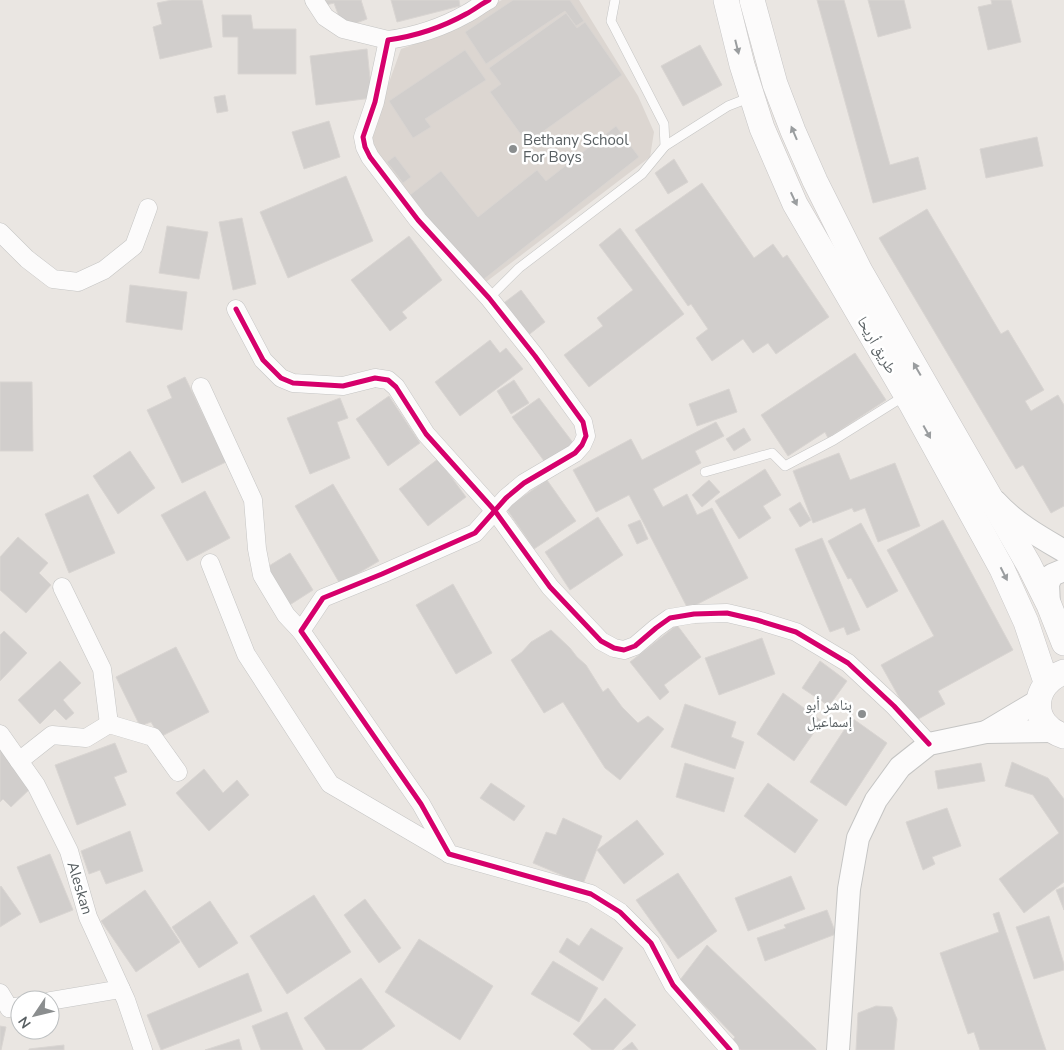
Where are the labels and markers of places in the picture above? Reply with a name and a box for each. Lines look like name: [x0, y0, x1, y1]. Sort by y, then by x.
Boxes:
place label: Bethany School For Boys: [523, 130, 629, 167]
marker: Bethany School For Boys: [507, 143, 519, 155]
place label: بناشر أبو إسماعيل: [805, 695, 852, 732]
marker: بناشر أبو إسماعيل: [856, 708, 868, 720]

